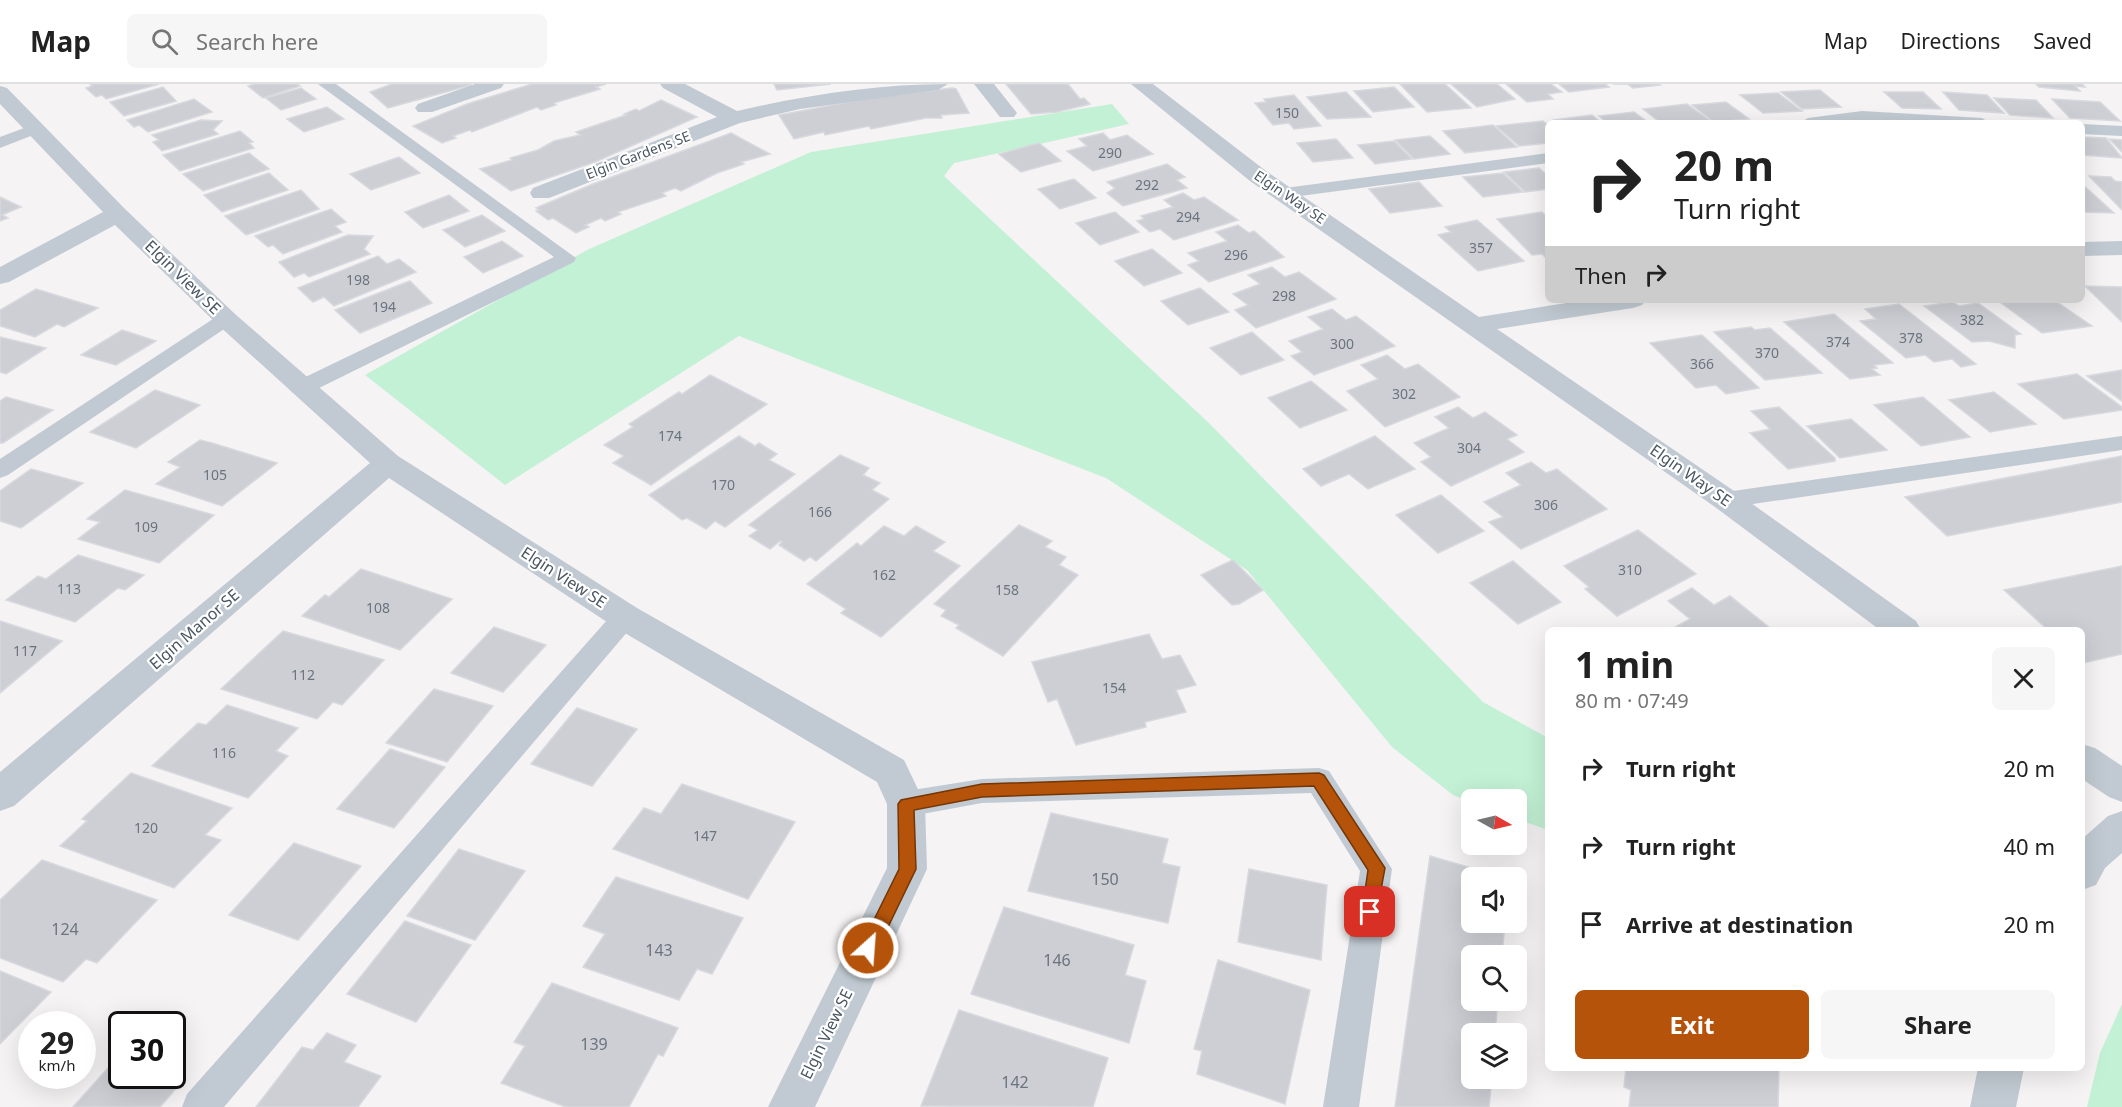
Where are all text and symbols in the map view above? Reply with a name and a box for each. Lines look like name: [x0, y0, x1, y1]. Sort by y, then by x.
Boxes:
search box: [127, 14, 547, 68]
text: Map: [30, 22, 91, 60]
icon: search: [148, 25, 181, 58]
text: Search here: [196, 26, 318, 56]
text: Map: [1824, 27, 1868, 55]
text: Directions: [1901, 27, 2000, 55]
text: Saved: [2033, 27, 2092, 55]
house number: 150: [1275, 103, 1299, 122]
street label: Elgin Gardens SE: [583, 126, 693, 183]
text: 20 m: [1674, 136, 1774, 193]
house number: 290: [1098, 143, 1122, 162]
icon: right: [1575, 144, 1653, 222]
street label: Elgin Way SE: [1251, 166, 1330, 228]
house number: 292: [1135, 175, 1159, 194]
text: Turn right: [1674, 190, 1800, 227]
house number: 294: [1176, 207, 1200, 226]
street label: Elgin View SE: [140, 235, 226, 319]
house number: 357: [1469, 238, 1493, 257]
house number: 296: [1224, 245, 1248, 264]
icon: right: [1639, 258, 1672, 291]
text: Then: [1575, 260, 1627, 290]
house number: 198: [346, 270, 370, 289]
house number: 298: [1272, 286, 1296, 305]
house number: 194: [372, 297, 396, 316]
house number: 382: [1960, 310, 1984, 329]
house number: 378: [1899, 328, 1923, 347]
house number: 374: [1826, 332, 1850, 351]
house number: 300: [1330, 334, 1354, 353]
house number: 370: [1755, 343, 1779, 362]
house number: 366: [1690, 354, 1714, 373]
house number: 302: [1392, 384, 1416, 403]
house number: 174: [658, 426, 682, 445]
house number: 304: [1457, 438, 1481, 457]
street label: Elgin Way SE: [1646, 439, 1736, 511]
house number: 105: [203, 465, 227, 484]
house number: 170: [711, 475, 735, 494]
house number: 306: [1534, 495, 1558, 514]
house number: 166: [808, 502, 832, 521]
house number: 109: [134, 517, 158, 536]
street label: Elgin View SE: [517, 541, 611, 613]
house number: 310: [1618, 560, 1642, 579]
house number: 162: [872, 565, 896, 584]
house number: 113: [57, 579, 81, 598]
house number: 158: [995, 580, 1019, 599]
street label: Elgin Manor SE: [144, 584, 244, 674]
house number: 108: [366, 598, 390, 617]
text: 1 min: [1575, 640, 1674, 689]
house number: 117: [13, 641, 37, 660]
button: close: [1992, 647, 2055, 710]
house number: 112: [291, 665, 315, 684]
house number: 154: [1102, 678, 1126, 697]
text: 80 m · 07:49: [1575, 687, 1689, 714]
house number: 116: [212, 743, 236, 762]
icon: right: [1575, 752, 1608, 785]
text: Turn right: [1626, 753, 1736, 783]
text: 20 m: [2004, 753, 2055, 783]
north arrow: [1461, 789, 1527, 855]
map controls: [1461, 789, 1527, 1089]
house number: 120: [134, 818, 158, 837]
house number: 147: [693, 826, 717, 845]
icon: right: [1575, 830, 1608, 863]
text: Turn right: [1626, 831, 1736, 861]
text: 40 m: [2004, 831, 2055, 861]
button: sound: [1461, 867, 1527, 933]
house number: 150: [1091, 868, 1119, 890]
pin: [1344, 886, 1395, 937]
icon: arrive: [1353, 895, 1386, 928]
icon: arrive: [1575, 908, 1608, 941]
text: Arrive at destination: [1626, 909, 1853, 939]
text: 20 m: [2004, 909, 2055, 939]
position arrow: [836, 916, 900, 980]
house number: 124: [51, 918, 79, 940]
house number: 143: [645, 939, 673, 961]
button: search: [1461, 945, 1527, 1011]
house number: 146: [1043, 949, 1071, 971]
street label: Elgin View SE: [795, 985, 857, 1083]
button: Exit: [1575, 990, 1809, 1059]
button: Share: [1821, 990, 2055, 1059]
speed limit sign: 30: [108, 1011, 186, 1089]
text: 29: [40, 1022, 74, 1063]
button: layers: [1461, 1023, 1527, 1089]
house number: 139: [580, 1033, 608, 1055]
text: km/h: [39, 1055, 75, 1075]
house number: 142: [1001, 1071, 1029, 1093]

